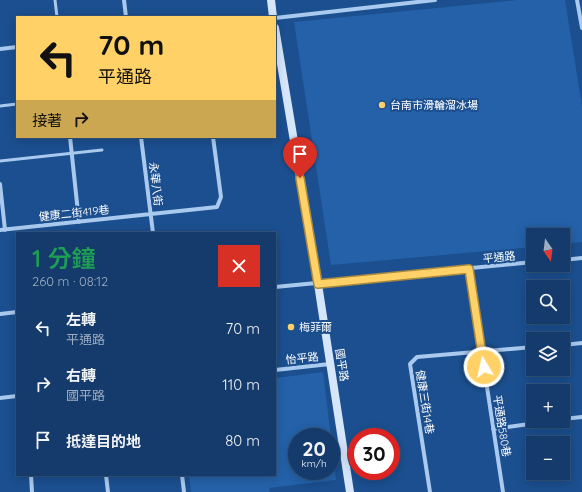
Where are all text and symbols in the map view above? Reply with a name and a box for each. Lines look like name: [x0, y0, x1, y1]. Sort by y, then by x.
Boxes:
text: 70 m: [98, 27, 164, 62]
icon: left: [32, 32, 84, 84]
text: 平通路: [98, 65, 152, 88]
place label: 台南市滑輪溜冰場: [390, 98, 478, 112]
marker: 台南市滑輪溜冰場: [377, 100, 387, 110]
icon: right: [70, 108, 92, 130]
text: 接著: [32, 111, 62, 130]
pin: [283, 137, 317, 178]
icon: arrive: [289, 143, 311, 165]
street label: 永華八街: [146, 161, 166, 207]
street label: 健康二街419巷: [38, 202, 110, 224]
north arrow: [526, 228, 570, 272]
map controls: [526, 228, 570, 480]
text: 1 分鐘: [32, 243, 96, 273]
button: close: [218, 245, 260, 287]
street label: 平通路: [482, 249, 516, 265]
text: 260 m · 08:12: [32, 273, 108, 289]
button: search: [526, 280, 570, 324]
text: 左轉: [66, 310, 96, 329]
icon: left: [32, 317, 54, 339]
text: 70 m: [226, 319, 260, 338]
place label: 梅菲爾: [299, 320, 332, 334]
marker: 梅菲爾: [286, 322, 296, 332]
text: 平通路: [66, 331, 105, 347]
button: layers: [526, 332, 570, 376]
position arrow: [463, 346, 505, 388]
street label: 國平路: [333, 348, 351, 382]
street label: 怡平路: [285, 349, 319, 367]
text: 右轉: [66, 366, 96, 385]
street label: 健康三街14巷: [413, 369, 437, 435]
icon: right: [32, 373, 54, 395]
text: 110 m: [222, 375, 260, 394]
button: +: [526, 384, 570, 428]
text: 國平路: [66, 387, 105, 403]
street label: 平通路580巷: [490, 394, 514, 458]
speed limit sign: 30: [348, 428, 400, 480]
icon: arrive: [32, 429, 54, 451]
text: 80 m: [225, 431, 260, 450]
text: 抵達目的地: [66, 432, 141, 451]
text: 20: [302, 436, 326, 461]
button: −: [526, 436, 570, 480]
text: km/h: [301, 457, 327, 470]

